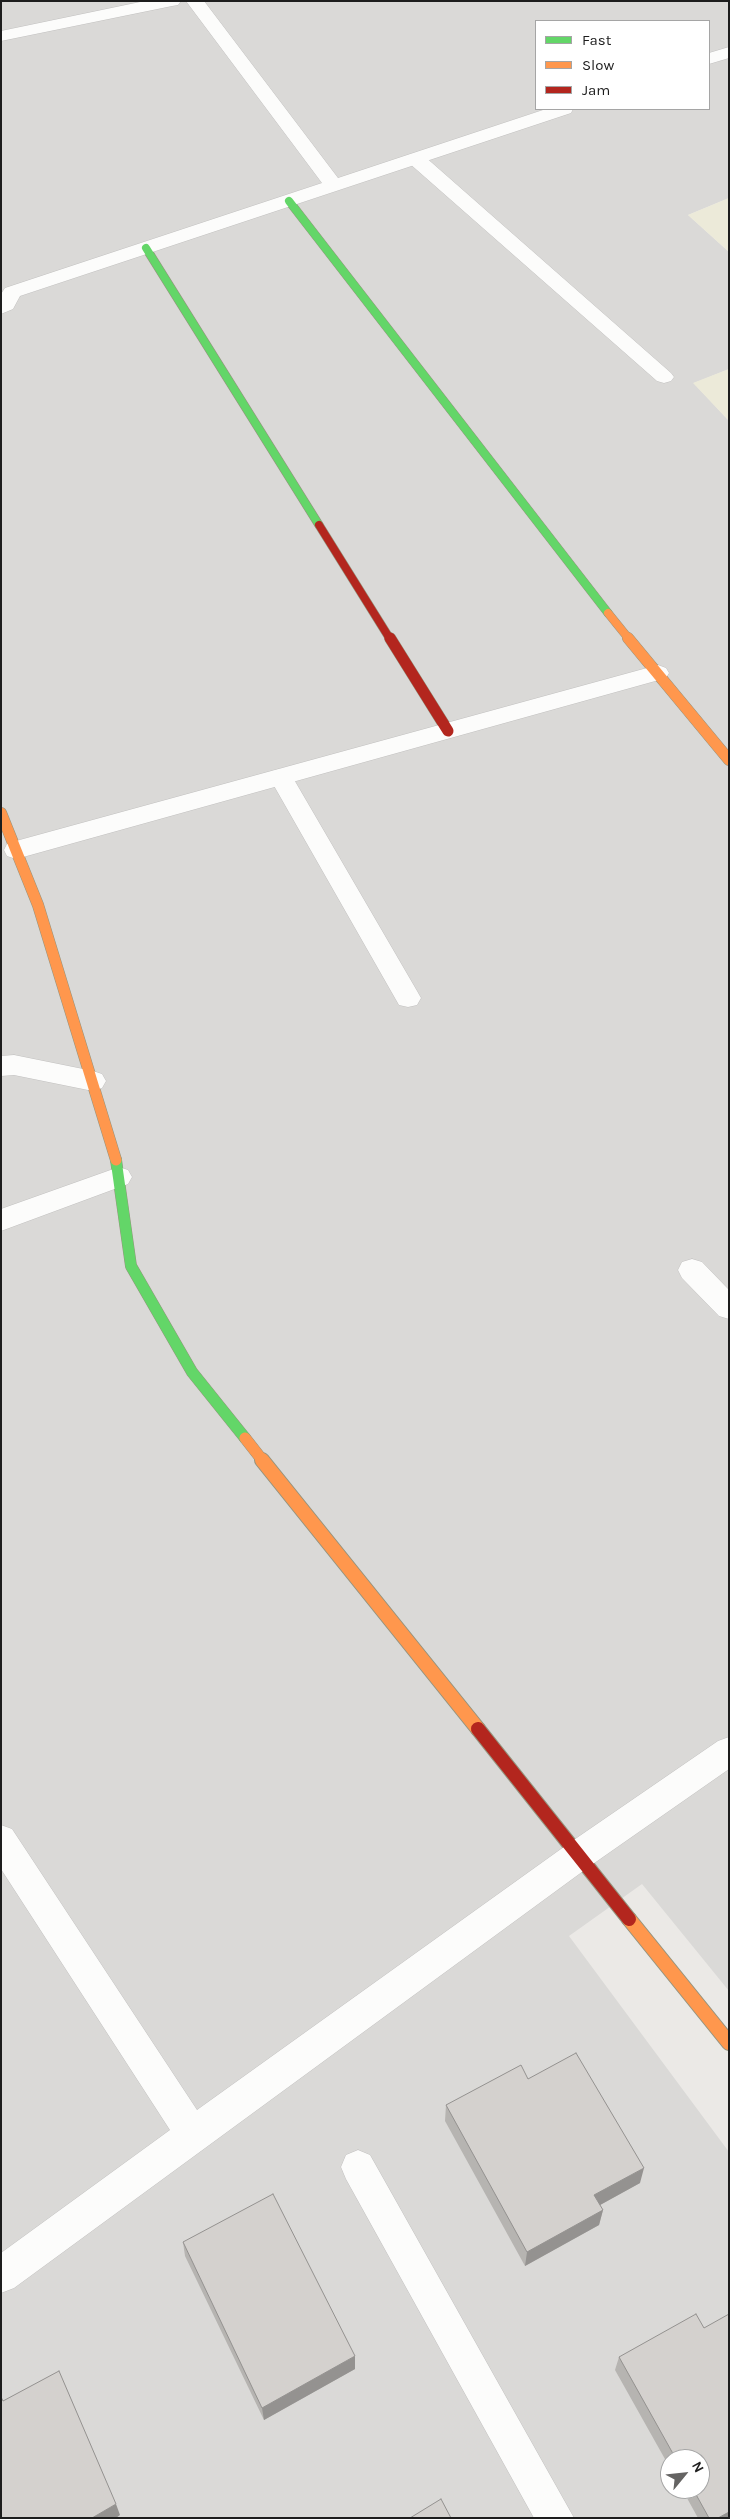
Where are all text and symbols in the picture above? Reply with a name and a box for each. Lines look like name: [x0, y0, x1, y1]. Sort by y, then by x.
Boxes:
legend: [535, 20, 710, 110]
text: Fast: [582, 31, 611, 49]
text: Slow: [582, 56, 614, 74]
text: Jam: [582, 81, 610, 99]
north arrow: [660, 2449, 710, 2499]
text: N: [688, 2459, 708, 2476]

